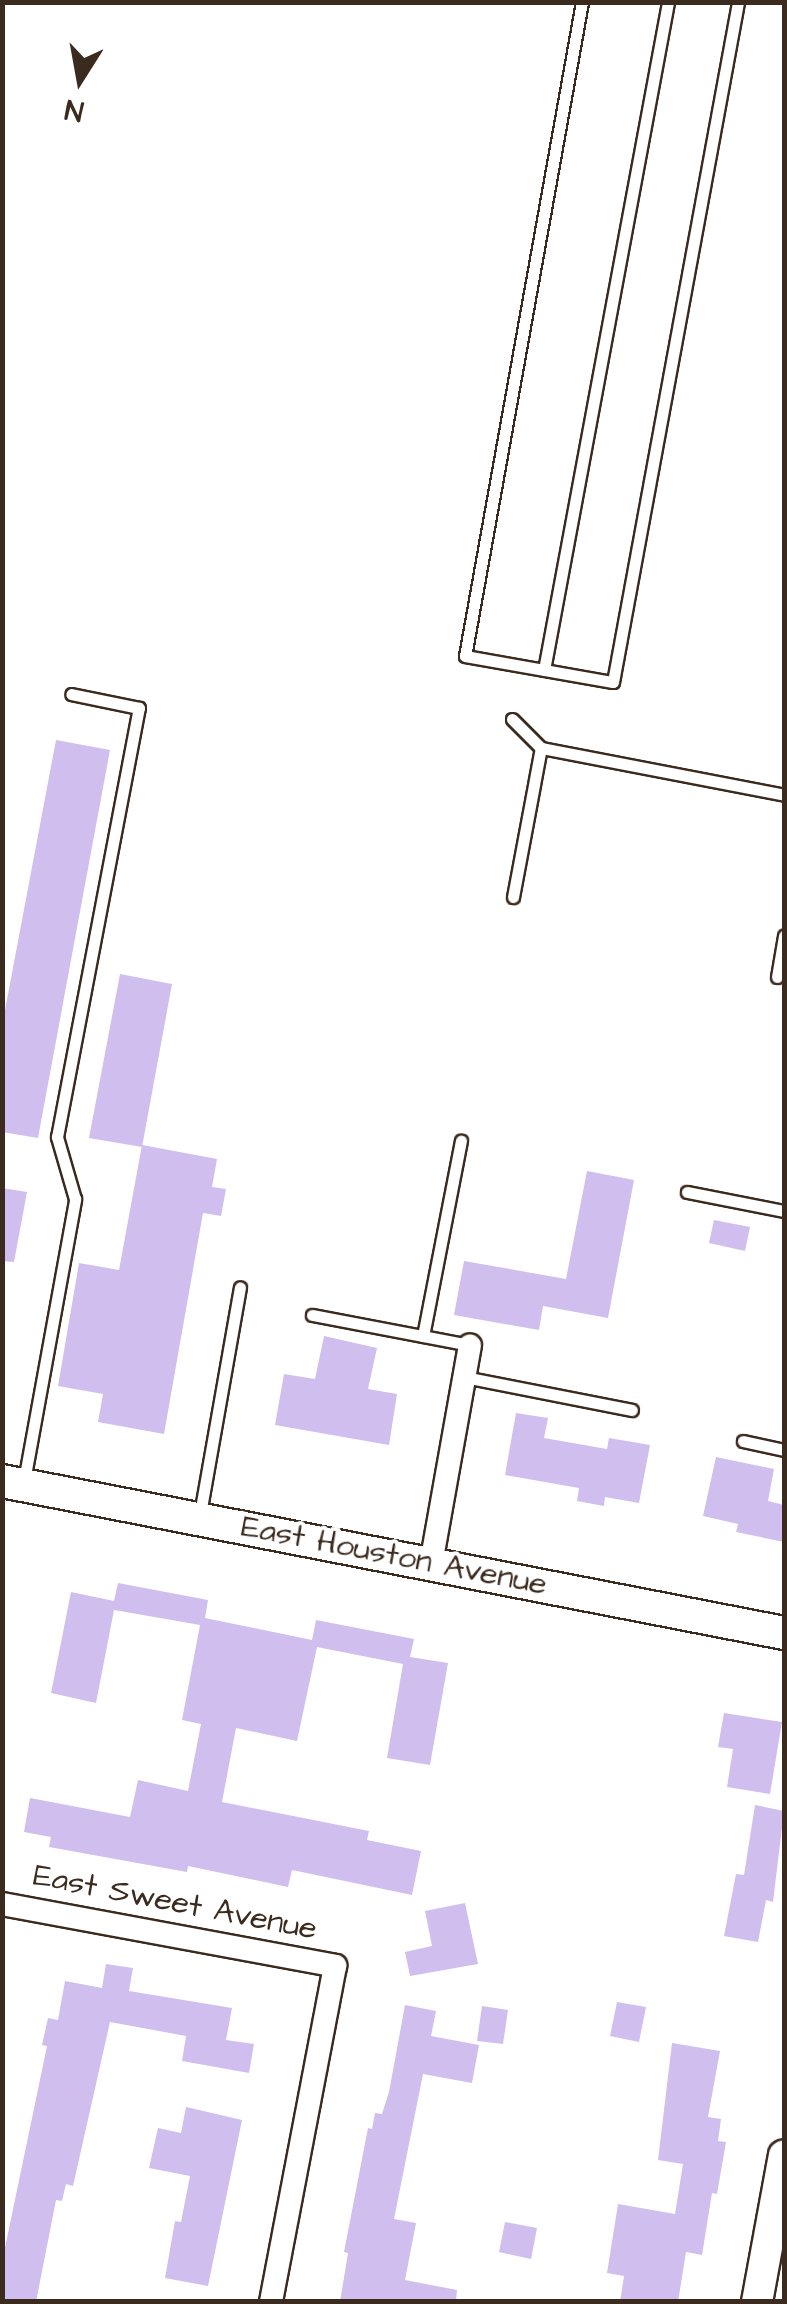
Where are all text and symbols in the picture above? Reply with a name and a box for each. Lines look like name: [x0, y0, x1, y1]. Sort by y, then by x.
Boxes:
north arrow: [30, 30, 130, 130]
text: N: [62, 89, 87, 131]
street label: East Houston Avenue: [238, 1508, 550, 1604]
street label: East Sweet Avenue: [30, 1857, 320, 1949]

